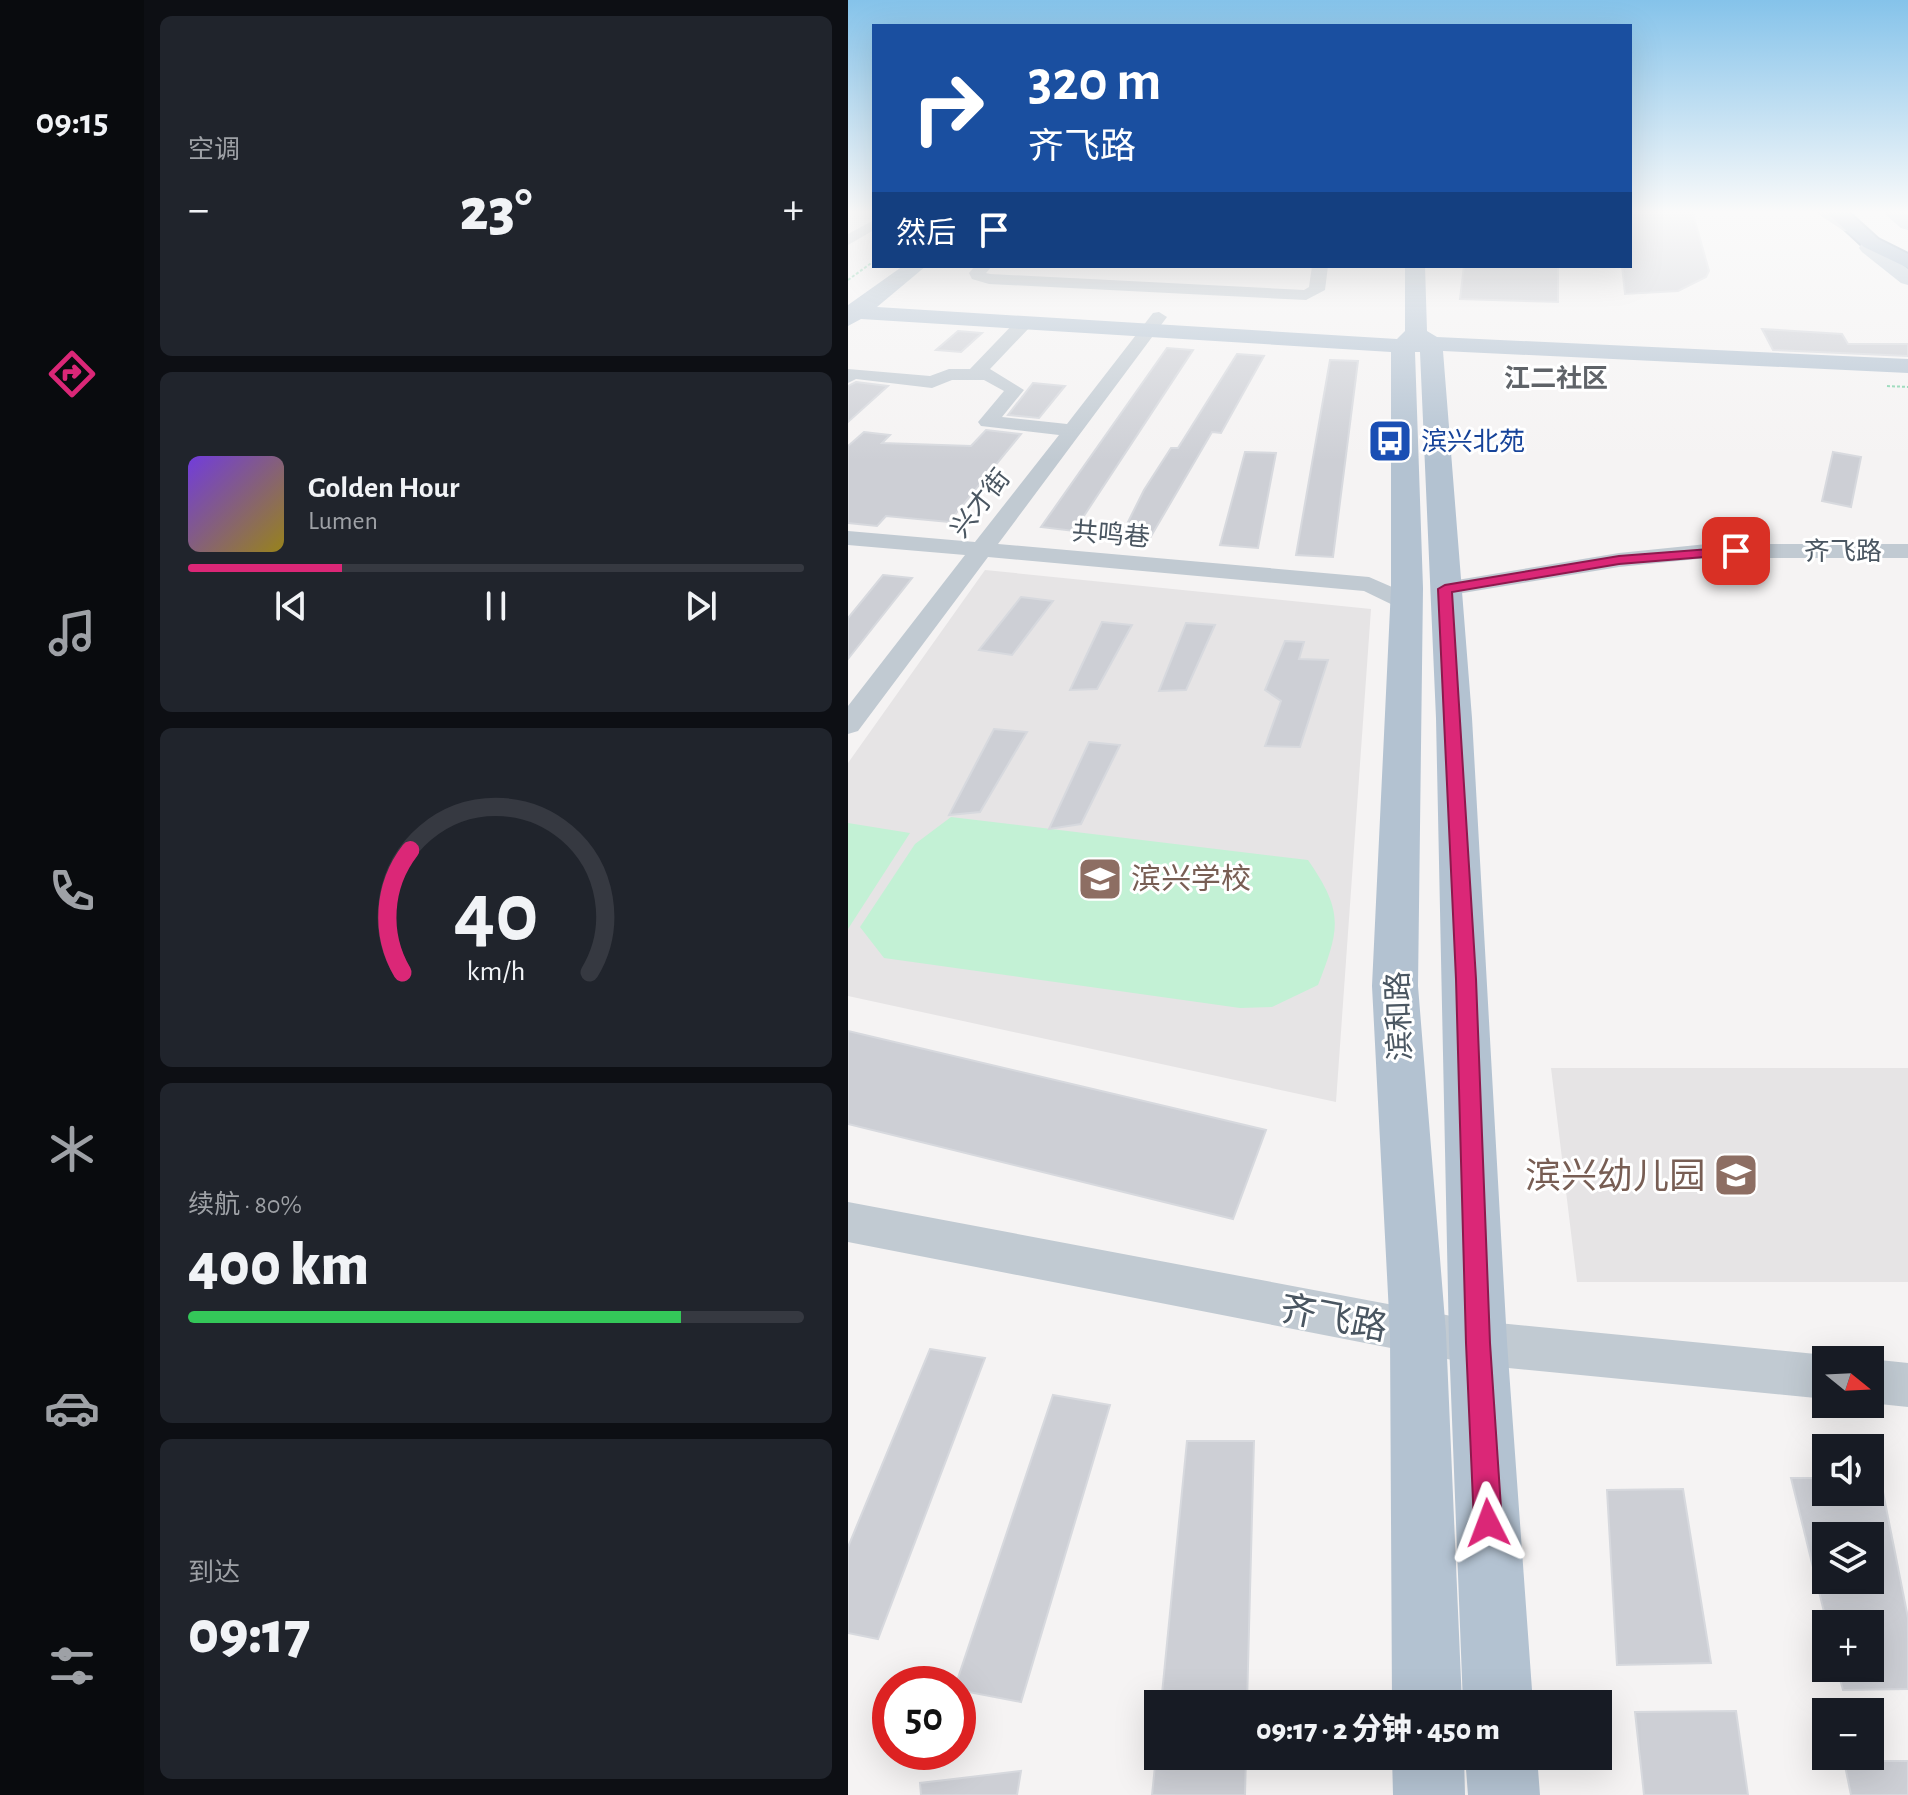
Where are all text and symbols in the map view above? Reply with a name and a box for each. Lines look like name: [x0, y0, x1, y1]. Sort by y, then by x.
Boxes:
text: 320 m: [1028, 54, 1161, 110]
icon: right: [896, 56, 1000, 160]
text: 09:15: [36, 104, 108, 140]
text: 齐飞路: [1028, 129, 1136, 165]
text: 空调: [188, 137, 240, 163]
text: 23°: [460, 181, 532, 241]
text: −: [188, 188, 209, 232]
text: +: [783, 188, 804, 232]
icon: arrive: [972, 208, 1016, 252]
text: 然后: [896, 219, 956, 249]
icon: directions: [44, 346, 100, 402]
district label: 江二社区: [1504, 364, 1608, 392]
bus stop icon: 滨兴北苑: [1366, 417, 1414, 465]
place label: 滨兴北苑: [1421, 428, 1525, 455]
street label: 兴才街: [945, 464, 1015, 542]
text: Golden Hour: [308, 473, 460, 503]
text: Lumen: [308, 508, 378, 534]
street label: 共鸣巷: [1071, 517, 1151, 551]
pin: [1702, 517, 1770, 585]
icon: arrive: [1714, 529, 1758, 573]
street label: 齐飞路: [1804, 538, 1882, 565]
icon: previous: [269, 584, 313, 628]
icon: pause: [474, 584, 518, 628]
icon: next: [679, 584, 723, 628]
icon: music: [44, 605, 100, 661]
school or university icon: 滨兴学校: [1076, 855, 1124, 903]
icon: phone: [44, 863, 100, 919]
place label: 滨兴学校: [1131, 863, 1251, 895]
text: 40: [453, 872, 539, 956]
text: km/h: [467, 958, 525, 987]
street label: 滨和路: [1381, 970, 1417, 1062]
icon: climate: [44, 1121, 100, 1177]
school or university icon: 滨兴幼儿园: [1712, 1151, 1760, 1199]
place label: 滨兴幼儿园: [1525, 1157, 1705, 1195]
text: 续航 · 80%: [188, 1192, 302, 1218]
text: 400 km: [188, 1236, 369, 1296]
street label: 齐飞路: [1277, 1289, 1390, 1347]
north arrow: [1812, 1346, 1884, 1418]
map controls: [1812, 1346, 1884, 1770]
icon: car: [44, 1380, 100, 1436]
button: sound: [1812, 1434, 1884, 1506]
position arrow: [1446, 1481, 1530, 1565]
button: layers: [1812, 1522, 1884, 1594]
text: 到达: [188, 1560, 240, 1586]
text: 09:17: [188, 1604, 311, 1664]
button: +: [1812, 1610, 1884, 1682]
icon: filters: [44, 1638, 100, 1694]
speed limit sign: 50: [872, 1666, 976, 1770]
button: −: [1812, 1698, 1884, 1770]
text: 09:17 · 2 分钟 · 450 m: [1256, 1715, 1500, 1745]

